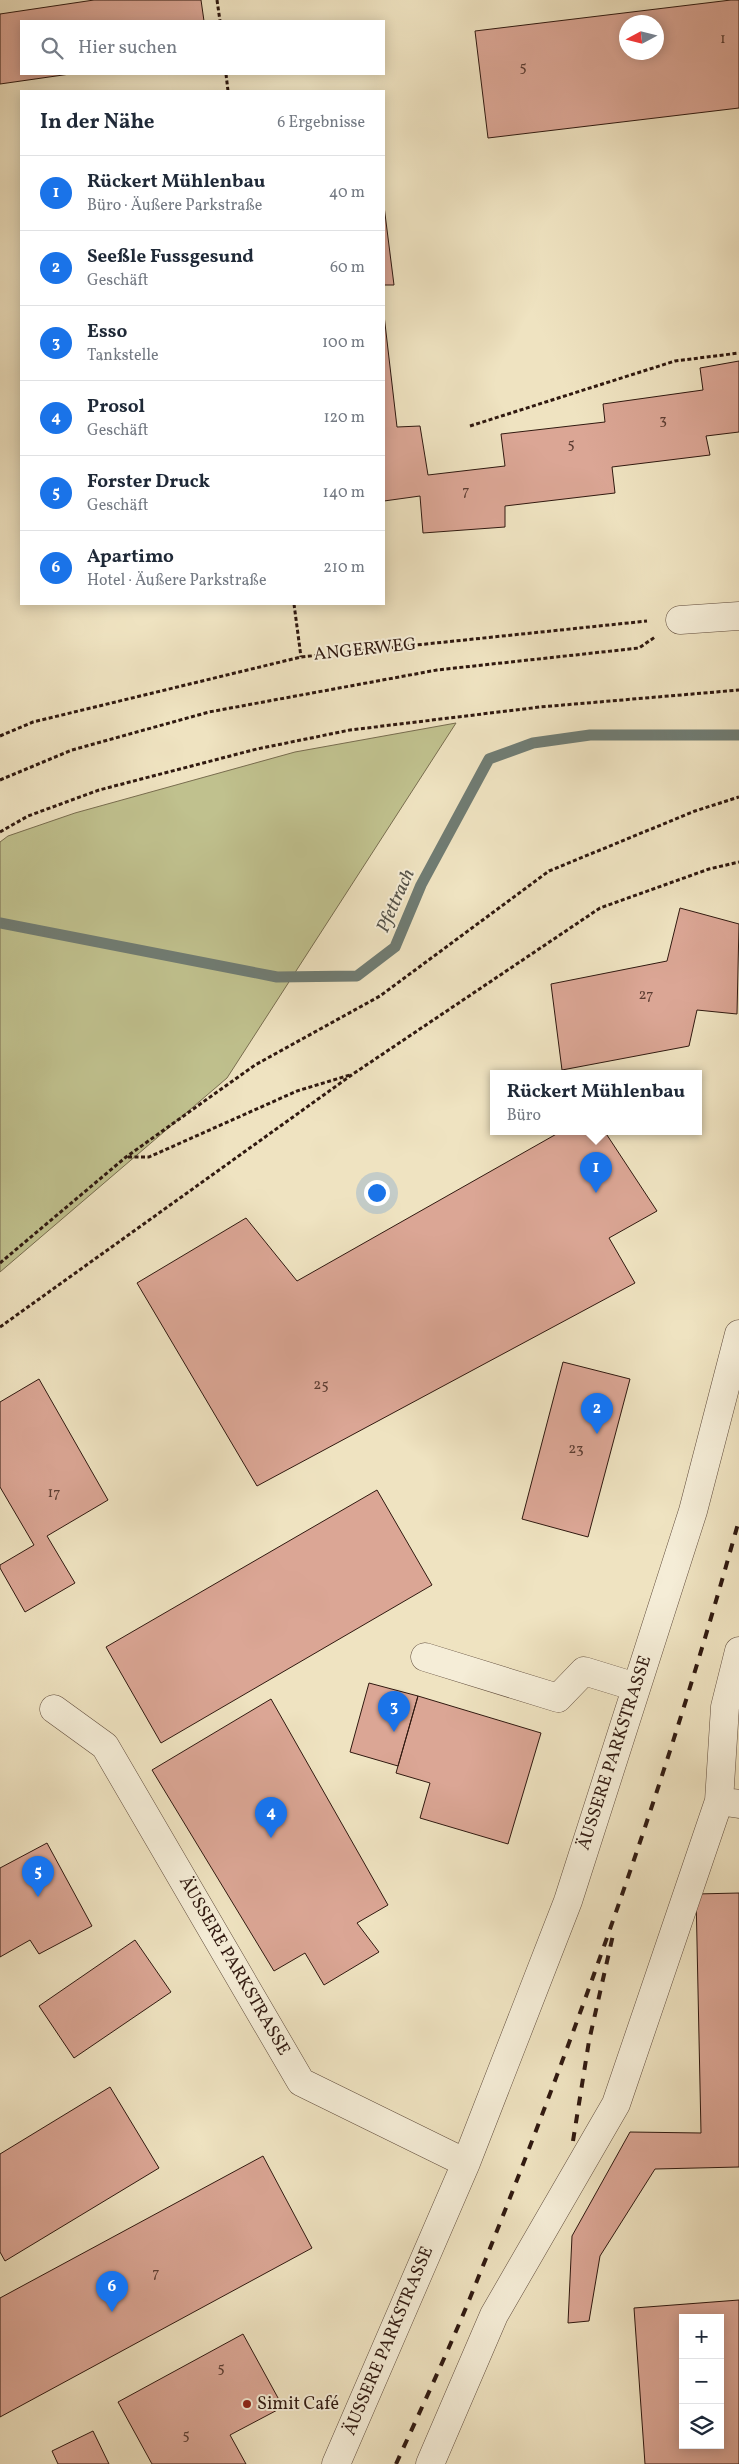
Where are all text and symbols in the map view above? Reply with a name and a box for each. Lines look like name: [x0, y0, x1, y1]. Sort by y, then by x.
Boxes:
north arrow: [619, 15, 664, 60]
search box: [20, 20, 385, 75]
house number: 1: [720, 29, 726, 50]
icon: search: [38, 34, 66, 62]
text: Hier suchen: [78, 35, 177, 61]
house number: 5: [519, 57, 527, 78]
text: In der Nähe: [40, 108, 155, 137]
text: 6 Ergebnisse: [277, 112, 365, 134]
text: Rückert Mühlenbau: [87, 169, 265, 195]
text: 1: [53, 182, 59, 204]
text: 40 m: [329, 182, 365, 204]
text: Büro · Äußere Parkstraße: [87, 195, 262, 217]
text: Seeßle Fussgesund: [87, 244, 254, 270]
text: 2: [52, 257, 60, 279]
text: 60 m: [330, 257, 365, 279]
text: Geschäft: [87, 270, 148, 292]
text: Esso: [87, 319, 127, 345]
text: 3: [52, 332, 60, 354]
text: 100 m: [322, 332, 365, 354]
text: Tankstelle: [87, 345, 159, 367]
text: Prosol: [87, 394, 145, 420]
text: 4: [51, 407, 61, 429]
text: 120 m: [323, 407, 365, 429]
house number: 3: [659, 410, 667, 431]
text: Geschäft: [87, 420, 148, 442]
house number: 5: [567, 434, 575, 455]
text: Forster Druck: [87, 469, 210, 495]
house number: 7: [462, 481, 470, 502]
text: 5: [52, 482, 60, 504]
text: 140 m: [323, 482, 365, 504]
text: Geschäft: [87, 495, 148, 517]
text: Apartimo: [87, 544, 174, 570]
text: 6: [52, 557, 60, 579]
text: 210 m: [323, 557, 365, 579]
text: Hotel · Äußere Parkstraße: [87, 570, 267, 592]
street label: ANGERWEG: [312, 632, 418, 668]
water label: Pfettrach: [370, 865, 422, 937]
house number: 27: [639, 985, 653, 1006]
popup: [490, 1070, 702, 1135]
text: Rückert Mühlenbau: [507, 1079, 685, 1105]
text: Büro: [507, 1105, 541, 1127]
pin: 1: [580, 1152, 612, 1193]
your location: [364, 1180, 390, 1206]
house number: 25: [313, 1375, 329, 1396]
pin: 2: [581, 1393, 613, 1434]
house number: 23: [568, 1439, 584, 1460]
house number: 17: [47, 1483, 61, 1504]
street label: ÄUSSERE PARKSTRASSE: [572, 1652, 658, 1853]
pin: 3: [378, 1691, 410, 1732]
pin: 4: [255, 1797, 287, 1838]
pin: 5: [22, 1856, 54, 1897]
street label: ÄUSSERE PARKSTRASSE: [172, 1872, 296, 2060]
street label: ÄUSSERE PARKSTRASSE: [338, 2242, 440, 2439]
house number: 7: [152, 2263, 160, 2284]
pin: 6: [96, 2271, 128, 2312]
map controls: [679, 2314, 724, 2449]
button: +: [679, 2314, 724, 2359]
house number: 5: [217, 2358, 225, 2379]
button: −: [679, 2359, 724, 2404]
place label: Simit Café: [257, 2392, 339, 2417]
marker: Simit Café: [241, 2398, 253, 2410]
button: layers: [679, 2404, 724, 2449]
house number: 5: [182, 2425, 190, 2446]

